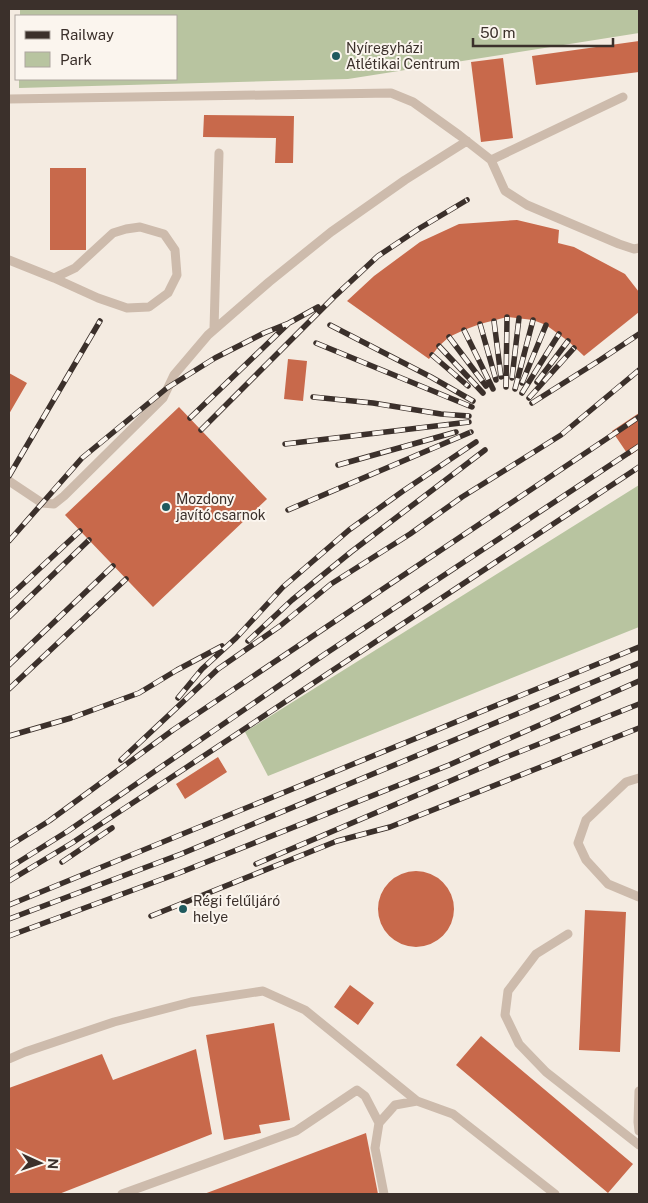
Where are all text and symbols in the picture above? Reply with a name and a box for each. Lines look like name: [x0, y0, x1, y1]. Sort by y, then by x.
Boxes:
legend: [15, 15, 178, 80]
scale bar: [473, 15, 613, 47]
text: 50 m: [480, 24, 515, 41]
text: Railway: [60, 26, 114, 43]
place label: Nyíregyházi Atlétikai Centrum: [346, 40, 460, 72]
marker: Nyíregyházi Atlétikai Centrum: [330, 50, 342, 62]
text: Park: [60, 51, 92, 68]
place label: Mozdony javító csarnok: [175, 491, 266, 523]
marker: Mozdony javító csarnok: [160, 501, 172, 513]
place label: Régi felűljáró helye: [193, 893, 280, 925]
marker: Régi felűljáró helye: [177, 903, 189, 915]
north arrow: [15, 1138, 65, 1188]
text: N: [45, 1158, 61, 1170]

